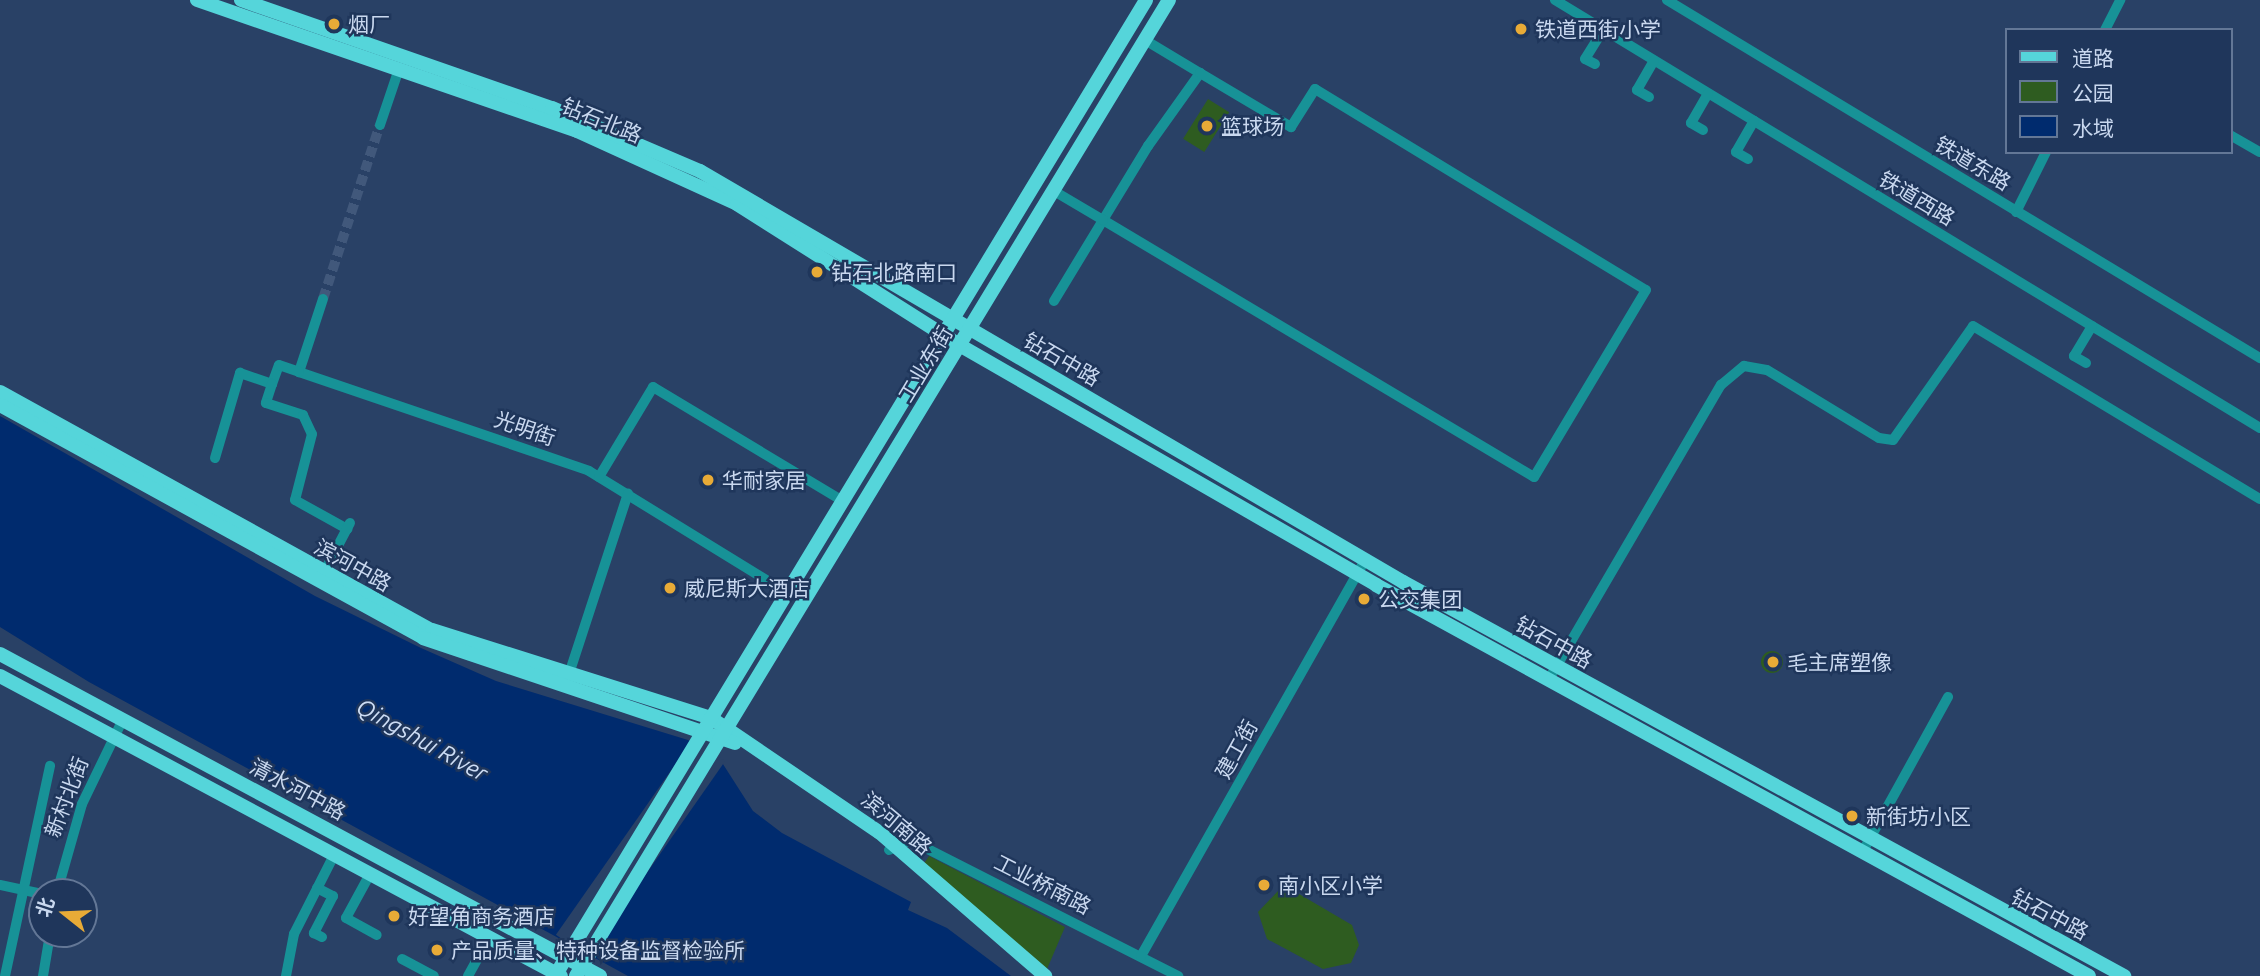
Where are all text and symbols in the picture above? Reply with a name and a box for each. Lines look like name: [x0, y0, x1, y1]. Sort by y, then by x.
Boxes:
place label: 烟厂: [348, 11, 390, 37]
marker: 烟厂: [326, 16, 342, 32]
place label: 铁道西街小学: [1535, 16, 1661, 42]
marker: 铁道西街小学: [1513, 21, 1529, 37]
legend: [2004, 28, 2232, 154]
text: 道路: [2072, 46, 2114, 70]
text: 公园: [2072, 81, 2114, 105]
street label: 钻石北路: [558, 93, 646, 147]
place label: 篮球场: [1221, 113, 1284, 139]
text: 水域: [2072, 116, 2114, 140]
marker: 篮球场: [1199, 118, 1215, 134]
street label: 铁道东路: [1931, 131, 2015, 195]
street label: 铁道西路: [1875, 166, 1959, 230]
place label: 钻石北路南口: [831, 259, 957, 285]
marker: 钻石北路南口: [809, 264, 825, 280]
street label: 工业东街: [893, 322, 957, 406]
street label: 钻石中路: [1019, 327, 1105, 391]
street label: 光明街: [491, 406, 559, 450]
place label: 华耐家居: [722, 467, 806, 493]
marker: 华耐家居: [700, 472, 716, 488]
street label: 滨河中路: [310, 534, 396, 596]
place label: 威尼斯大酒店: [684, 575, 810, 601]
marker: 威尼斯大酒店: [662, 580, 678, 596]
place label: 公交集团: [1378, 586, 1462, 612]
marker: 公交集团: [1356, 591, 1372, 607]
street label: 钻石中路: [1511, 611, 1597, 673]
place label: 毛主席塑像: [1787, 649, 1892, 675]
marker: 毛主席塑像: [1765, 654, 1781, 670]
water label: Qingshui River: [352, 693, 492, 787]
street label: 建工街: [1210, 715, 1262, 783]
street label: 新村北街: [39, 753, 93, 841]
street label: 清水河中路: [246, 753, 350, 825]
street label: 滨河南路: [857, 786, 937, 860]
place label: 新街坊小区: [1866, 803, 1971, 829]
marker: 新街坊小区: [1844, 808, 1860, 824]
street label: 工业桥南路: [991, 849, 1095, 919]
place label: 南小区小学: [1278, 872, 1383, 898]
marker: 南小区小学: [1256, 877, 1272, 893]
north arrow: [28, 878, 98, 948]
street label: 钻石中路: [2007, 883, 2093, 945]
text: 北: [32, 895, 58, 920]
place label: 好望角商务酒店: [408, 903, 555, 929]
marker: 好望角商务酒店: [386, 908, 402, 924]
place label: 产品质量、特种设备监督检验所: [451, 937, 745, 963]
marker: 产品质量、特种设备监督检验所: [429, 942, 445, 958]

